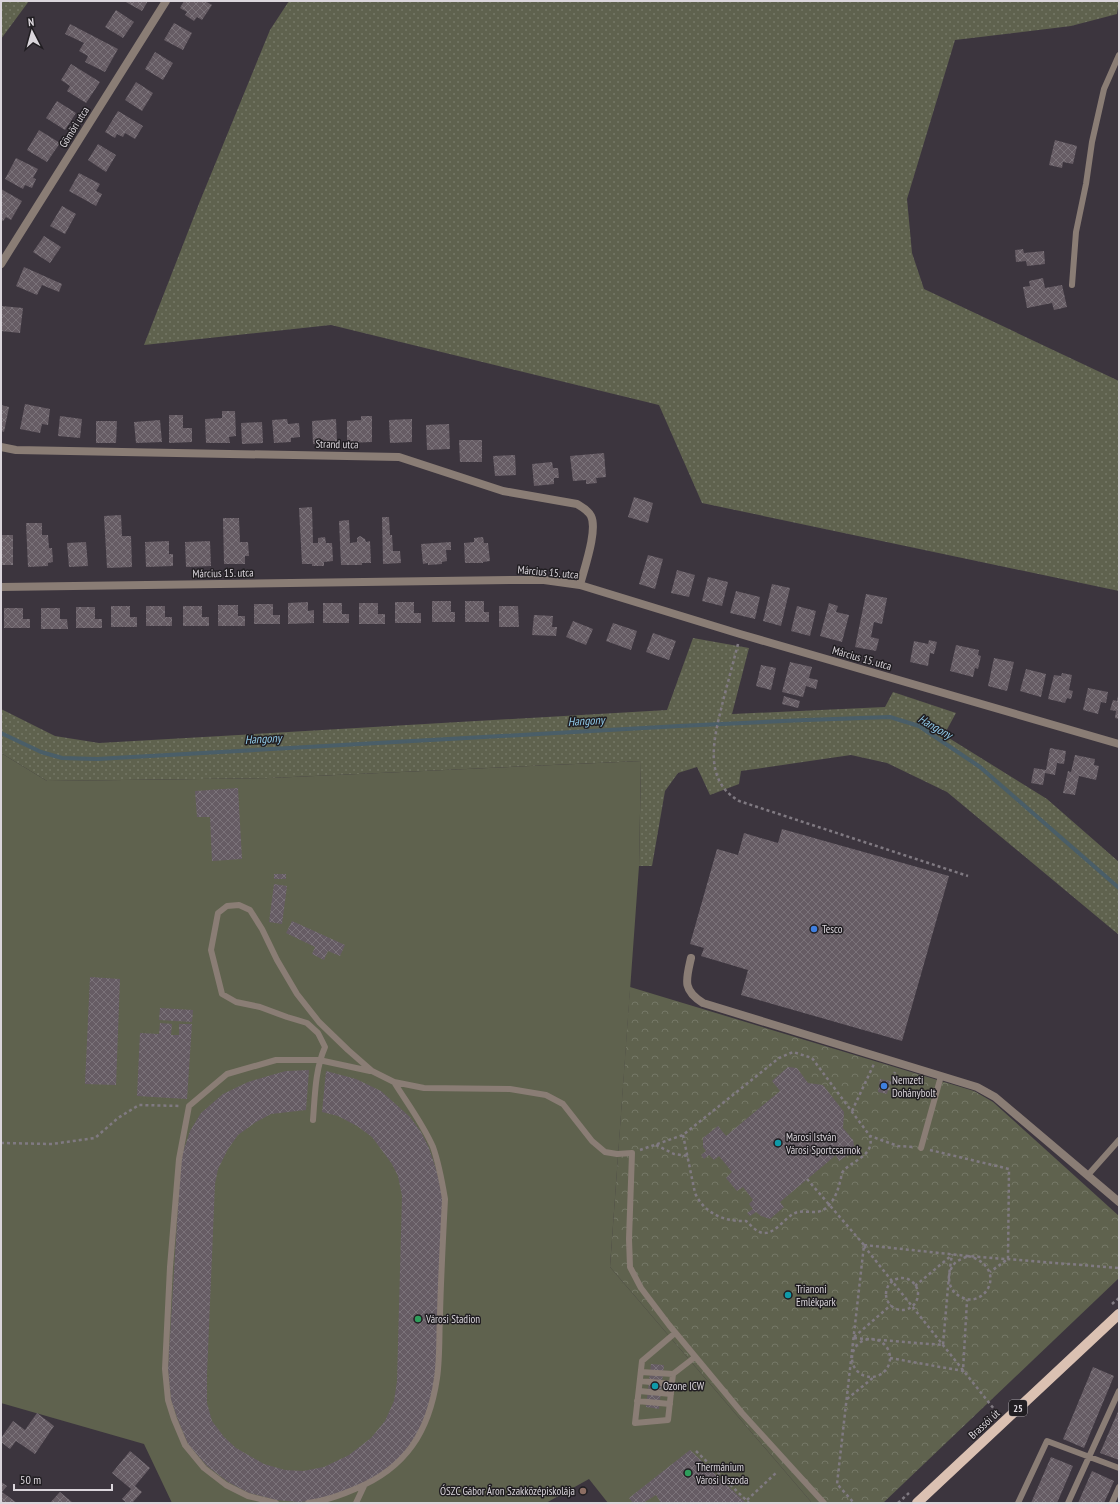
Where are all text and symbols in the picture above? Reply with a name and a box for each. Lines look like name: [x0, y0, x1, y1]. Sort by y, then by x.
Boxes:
north arrow: [12, 12, 52, 52]
text: N: [27, 15, 35, 29]
street label: Gömöri utca: [56, 104, 92, 150]
street label: Strand utca: [315, 437, 359, 451]
street label: Március 15. utca: [517, 562, 579, 582]
street label: Március 15. utca: [192, 565, 254, 581]
street label: Március 15. utca: [831, 643, 893, 673]
water label: Hangony: [916, 711, 956, 743]
water label: Hangony: [567, 712, 606, 729]
water label: Hangony: [244, 730, 283, 747]
place label: Tesco: [822, 922, 843, 936]
marker: Tesco: [809, 924, 819, 934]
place label: Nemzeti Dohánybolt: [892, 1073, 936, 1100]
marker: Nemzeti Dohánybolt: [879, 1081, 889, 1091]
place label: Marosi István Városi Sportcsarnok: [785, 1130, 861, 1157]
marker: Marosi István Városi Sportcsarnok: [773, 1138, 783, 1148]
place label: Trianoni Emlékpark: [796, 1282, 836, 1309]
marker: Trianoni Emlékpark: [783, 1290, 793, 1300]
place label: Városi Stadion: [425, 1312, 480, 1326]
marker: Városi Stadion: [413, 1314, 423, 1324]
place label: Ozone ICW: [663, 1379, 705, 1393]
marker: Ozone ICW: [650, 1381, 660, 1391]
road number: 25: [1009, 1400, 1027, 1416]
street label: Brassói út: [966, 1406, 1002, 1442]
place label: Thermánium Városi Uszoda: [695, 1460, 748, 1487]
scale bar: [14, 1466, 112, 1492]
marker: Thermánium Városi Uszoda: [683, 1468, 693, 1478]
text: 50 m: [20, 1472, 41, 1487]
place label: ÓSZC Gábor Áron Szakközépiskolája: [440, 1484, 575, 1498]
marker: ÓSZC Gábor Áron Szakközépiskolája: [578, 1486, 588, 1496]

